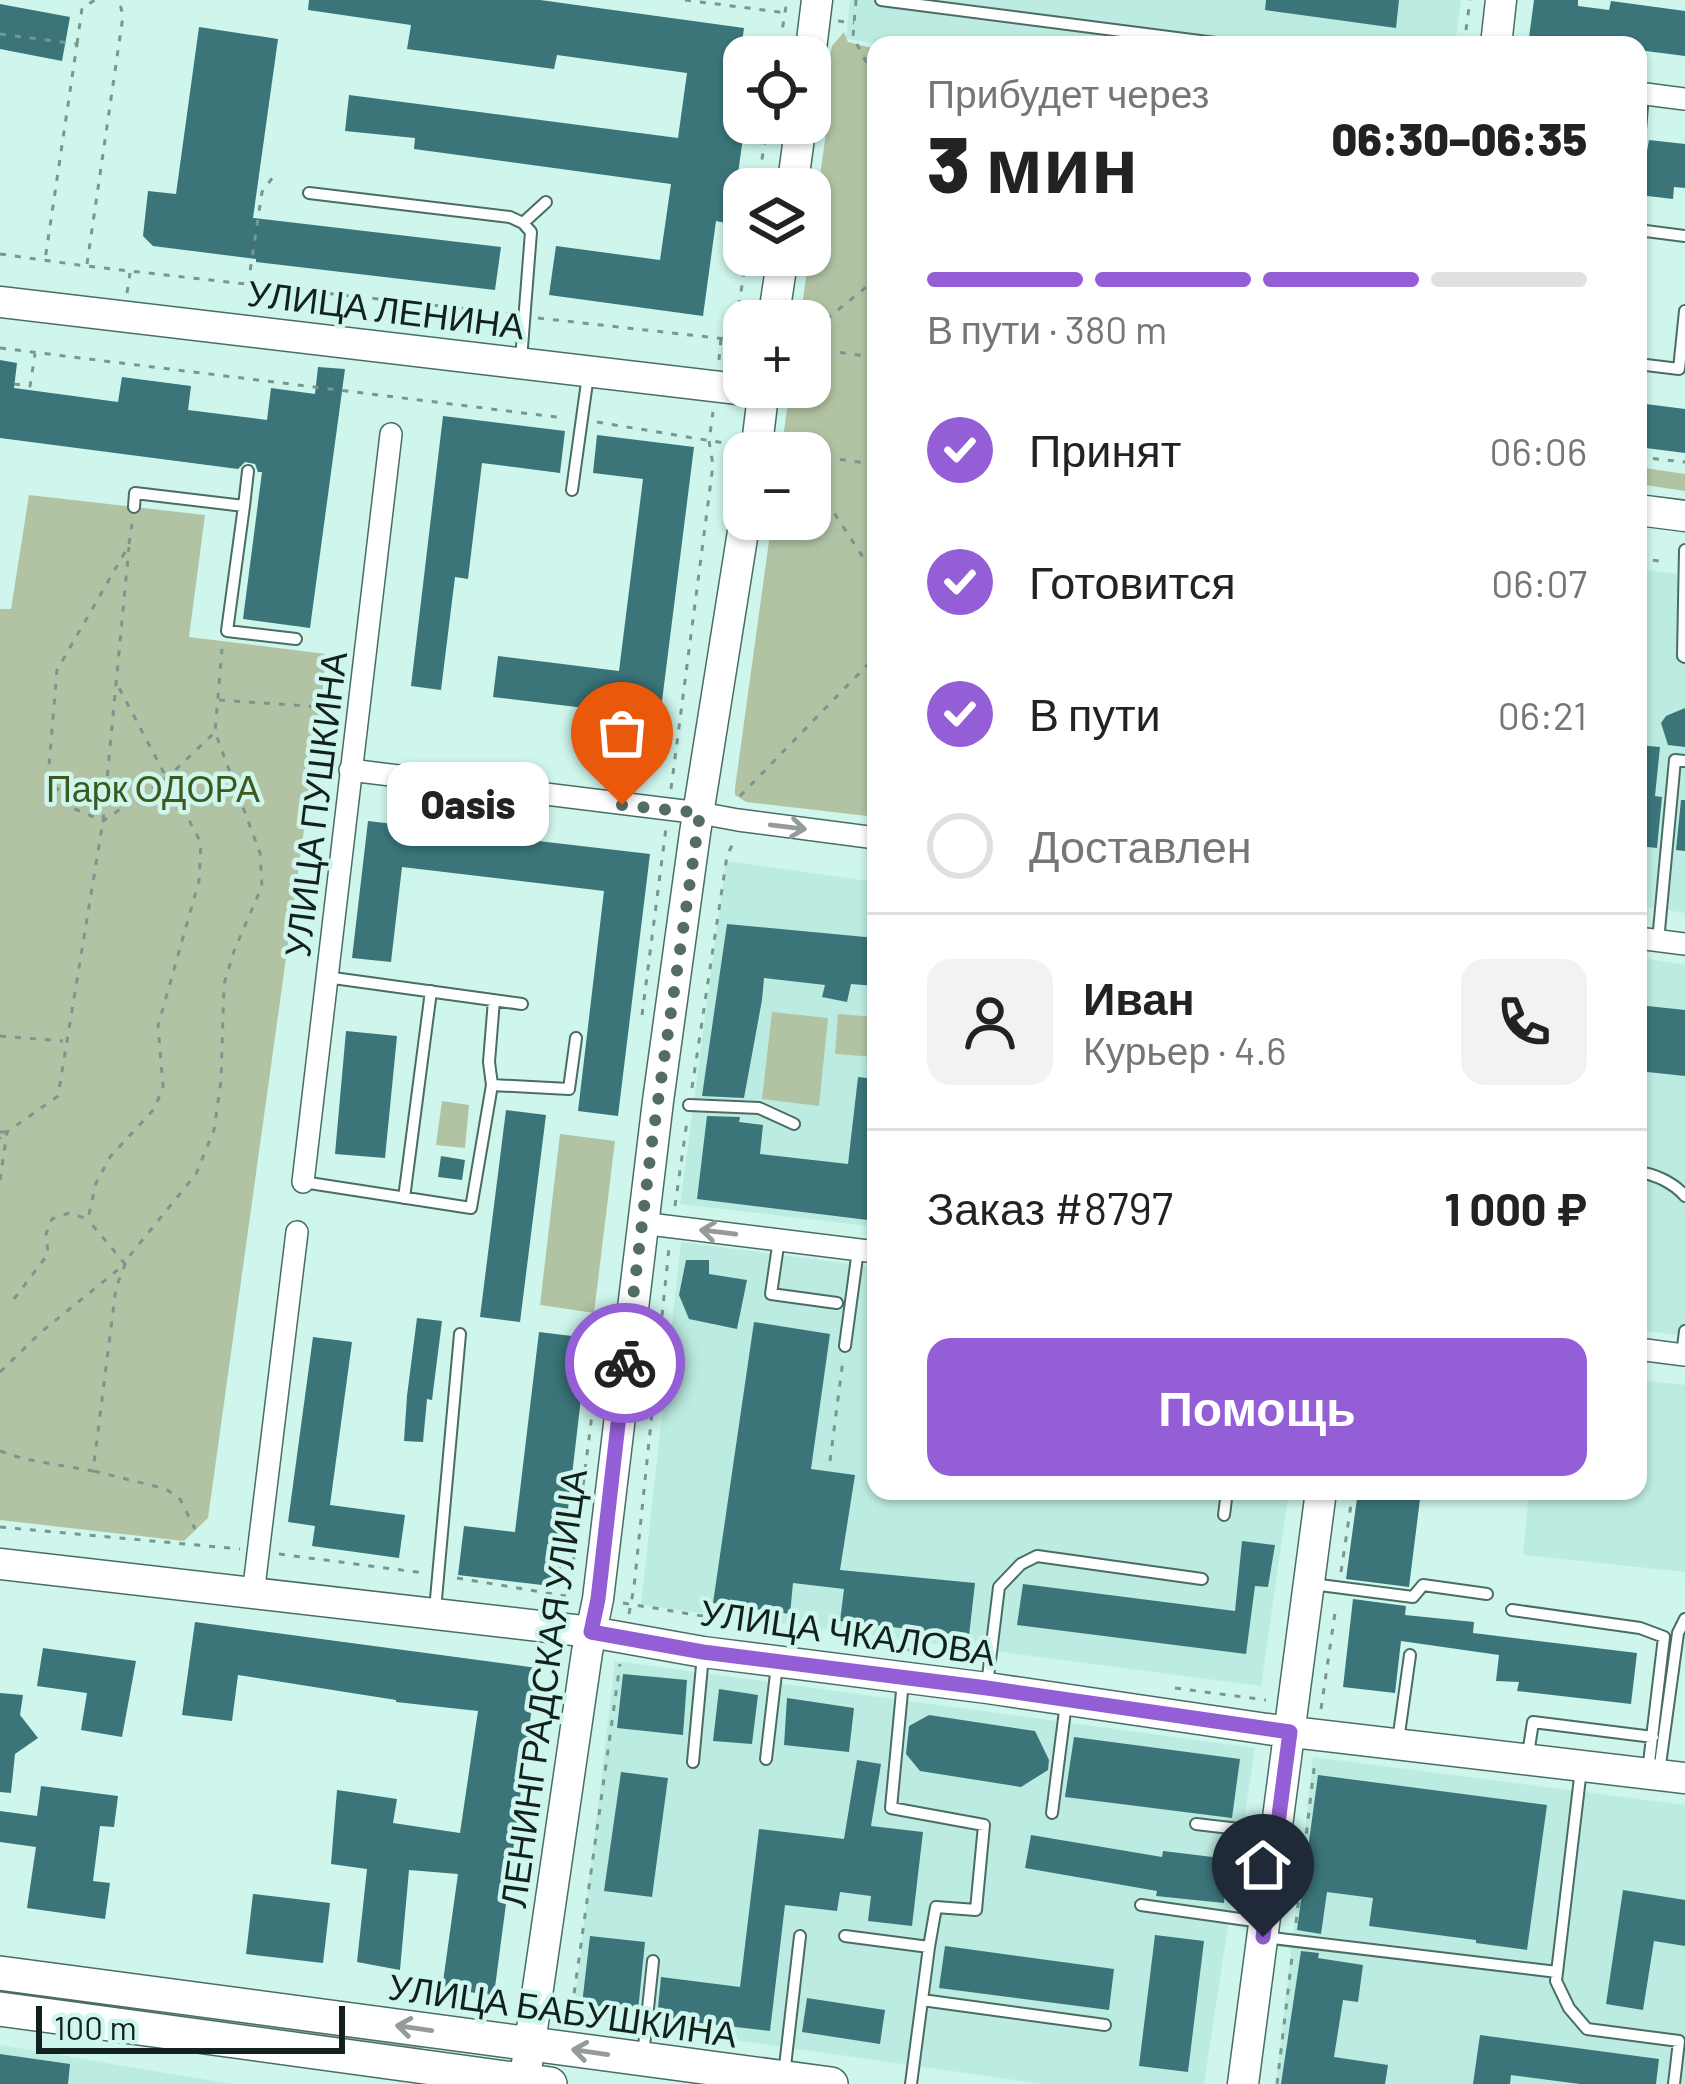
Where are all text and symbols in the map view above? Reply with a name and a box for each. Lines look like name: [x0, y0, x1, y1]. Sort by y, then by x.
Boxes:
map controls: [723, 36, 831, 540]
button: locate: [723, 36, 831, 144]
text: Прибудет через: [927, 69, 1209, 116]
text: 06:30–06:35: [1331, 111, 1587, 165]
text: 3 мин: [927, 115, 1138, 209]
button: layers: [723, 168, 831, 276]
street label: УЛИЦА ЛЕНИНА: [245, 270, 527, 347]
button: +: [723, 300, 831, 408]
text: В пути · 380 m: [927, 305, 1167, 352]
icon: check: [927, 417, 993, 483]
text: Принят: [1029, 422, 1181, 476]
text: 06:06: [1490, 427, 1587, 474]
button: −: [723, 432, 831, 540]
icon: check: [927, 549, 993, 615]
text: Готовится: [1029, 554, 1236, 608]
text: 06:07: [1491, 559, 1587, 606]
street label: УЛИЦА ПУШКИНА: [274, 649, 355, 959]
icon: check: [927, 681, 993, 747]
pin: [571, 682, 673, 805]
text: В пути: [1029, 686, 1161, 740]
text: 06:21: [1498, 691, 1587, 738]
icon: bag: [589, 700, 655, 766]
callout: Oasis: [388, 763, 550, 847]
park label: Парк ОДОРА: [46, 766, 260, 810]
text: Oasis: [421, 780, 515, 827]
one-way arrow: [768, 816, 807, 838]
text: Доставлен: [1029, 818, 1252, 872]
button: person: [927, 959, 1053, 1085]
button: phone: [1461, 959, 1587, 1085]
text: Иван: [1083, 970, 1195, 1024]
text: Курьер · 4.6: [1083, 1026, 1286, 1073]
text: Заказ #8797: [927, 1180, 1173, 1234]
text: 1 000 ₽: [1445, 1181, 1587, 1235]
one-way arrow: [699, 1220, 738, 1242]
courier: [565, 1303, 685, 1423]
icon: bike: [592, 1330, 658, 1396]
button: Помощь: [927, 1338, 1587, 1476]
street label: ЛЕНИНГРАДСКАЯ УЛИЦА: [490, 1466, 595, 1910]
street label: УЛИЦА ЧКАЛОВА: [698, 1589, 998, 1674]
pin: [1212, 1814, 1314, 1937]
icon: home: [1230, 1832, 1296, 1898]
street label: УЛИЦА БАБУШКИНА: [386, 1963, 740, 2056]
scale bar: [36, 2000, 345, 2053]
text: 100 m: [54, 2007, 137, 2047]
one-way arrow: [395, 2016, 434, 2039]
one-way arrow: [571, 2040, 610, 2063]

